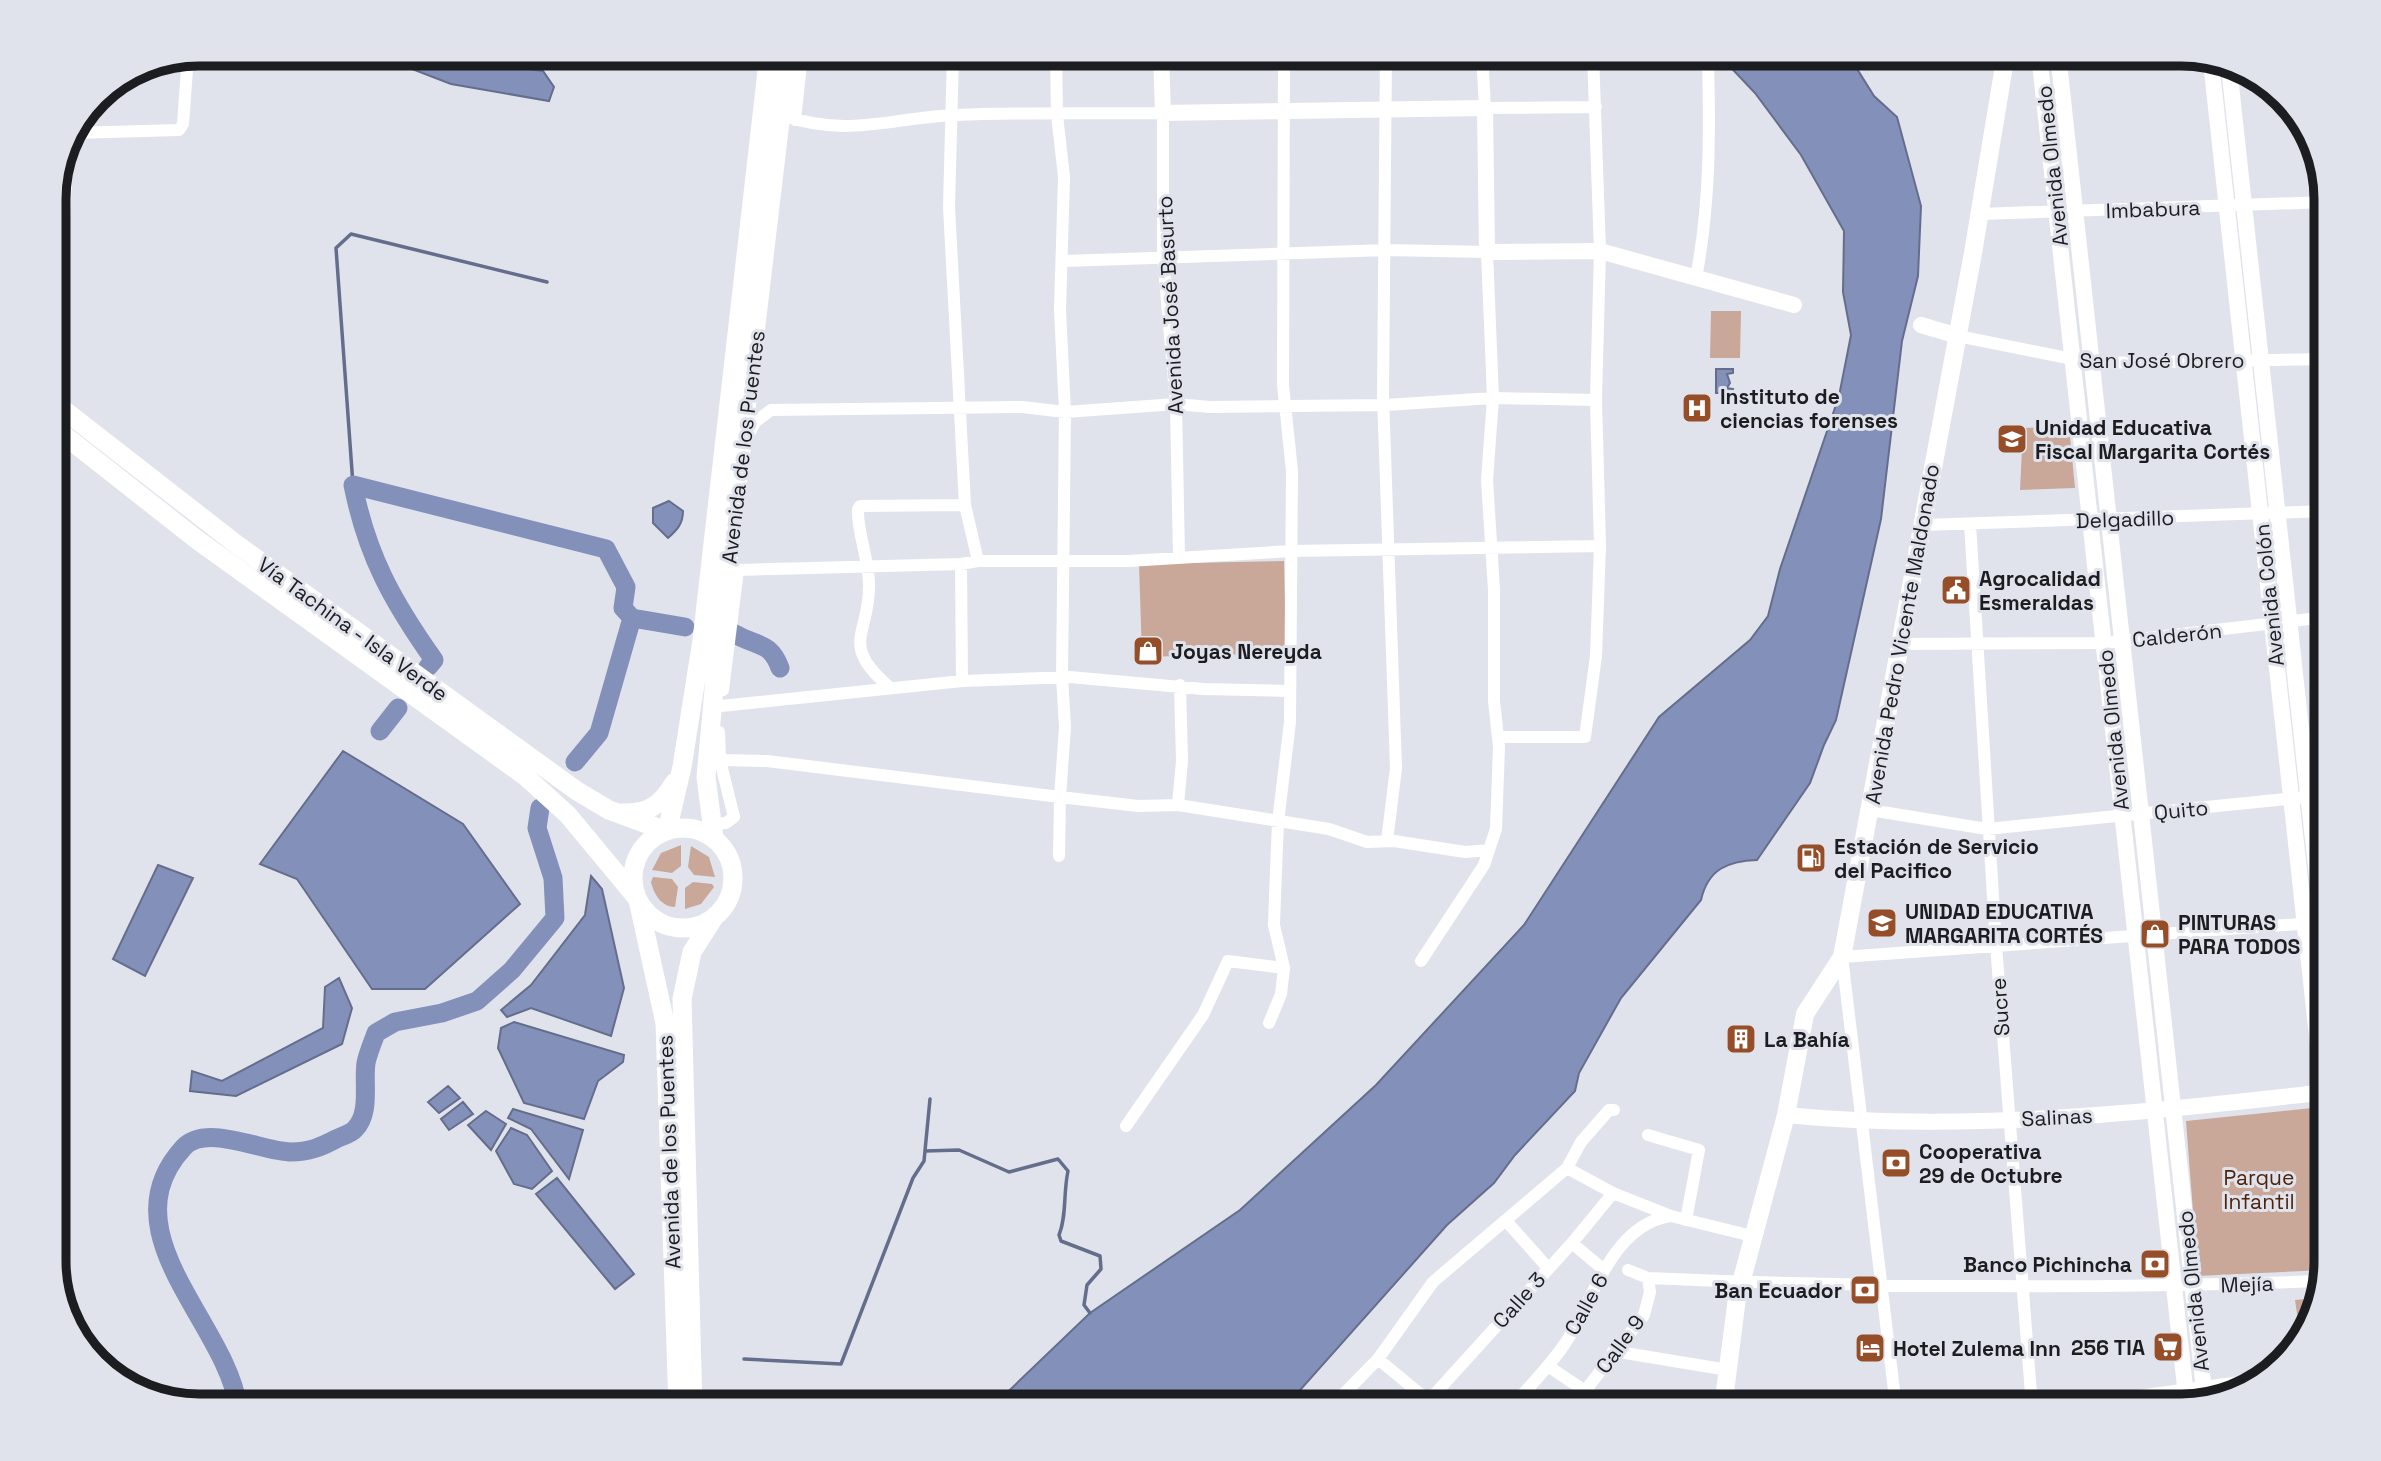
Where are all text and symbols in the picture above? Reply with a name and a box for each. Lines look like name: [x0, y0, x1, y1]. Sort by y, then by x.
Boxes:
street label: Avenida Olmedo: [2030, 84, 2074, 248]
street label: Imbabura: [2105, 194, 2201, 224]
street label: Avenida José Basurto: [1151, 195, 1189, 415]
street label: Avenida de los Puentes: [715, 329, 771, 565]
street label: San José Obrero: [2079, 347, 2245, 374]
place label: Instituto de ciencias forenses: [1720, 383, 1898, 434]
hospital icon: Instituto de ciencias forenses: [1680, 391, 1714, 425]
place label: Unidad Educativa Fiscal Margarita Cortés: [2035, 414, 2270, 465]
school or university icon: Unidad Educativa Fiscal Margarita Cortés: [1995, 422, 2029, 456]
street label: Avenida Pedro Vicente Maldonado: [1859, 462, 1945, 806]
street label: Delgadillo: [2075, 504, 2175, 534]
street label: Avenida Colón: [2248, 523, 2290, 667]
street label: Vía Tachina - Isla Verde: [253, 551, 453, 707]
place label: Agrocalidad Esmeraldas: [1979, 565, 2101, 616]
public building icon: Agrocalidad Esmeraldas: [1939, 573, 1973, 607]
street label: Calderón: [2131, 617, 2223, 653]
shop icon: Joyas Nereyda: [1131, 634, 1165, 668]
place label: Joyas Nereyda: [1171, 638, 1322, 665]
street label: Avenida Olmedo: [2091, 648, 2135, 812]
street label: Quito: [2153, 794, 2209, 826]
place label: Estación de Servicio del Pacifico: [1834, 833, 2039, 884]
fuel station icon: Estación de Servicio del Pacifico: [1794, 841, 1828, 875]
place label: UNIDAD EDUCATIVA MARGARITA CORTÉS: [1905, 898, 2103, 949]
school or university icon: UNIDAD EDUCATIVA MARGARITA CORTÉS: [1865, 906, 1899, 940]
place label: PINTURAS PARA TODOS: [2178, 909, 2301, 960]
shop icon: PINTURAS PARA TODOS: [2138, 917, 2172, 951]
street label: Sucre: [1985, 977, 2015, 1037]
building icon: La Bahía: [1724, 1022, 1758, 1056]
place label: La Bahía: [1764, 1026, 1850, 1053]
street label: Avenida de los Puentes: [651, 1034, 687, 1270]
street label: Salinas: [2021, 1102, 2093, 1132]
place label: Cooperativa 29 de Octubre: [1919, 1138, 2063, 1189]
bank icon: Cooperativa 29 de Octubre: [1879, 1146, 1913, 1180]
park label: Parque Infantil: [2223, 1164, 2295, 1215]
street label: Avenida Olmedo: [2171, 1209, 2215, 1373]
bank icon: Banco Pichincha: [2138, 1247, 2172, 1281]
place label: Banco Pichincha: [1963, 1251, 2132, 1278]
street label: Calle 3: [1487, 1266, 1551, 1334]
street label: Calle 6: [1558, 1268, 1614, 1340]
street label: Mejía: [2220, 1270, 2274, 1298]
bank icon: Ban Ecuador: [1848, 1273, 1882, 1307]
place label: Ban Ecuador: [1714, 1277, 1842, 1304]
street label: Calle 9: [1590, 1309, 1650, 1379]
supermarket icon: 256 TIA: [2151, 1330, 2185, 1364]
hotel icon: Hotel Zulema Inn: [1853, 1331, 1887, 1365]
place label: 256 TIA: [2071, 1334, 2145, 1361]
place label: Hotel Zulema Inn: [1893, 1335, 2061, 1362]

